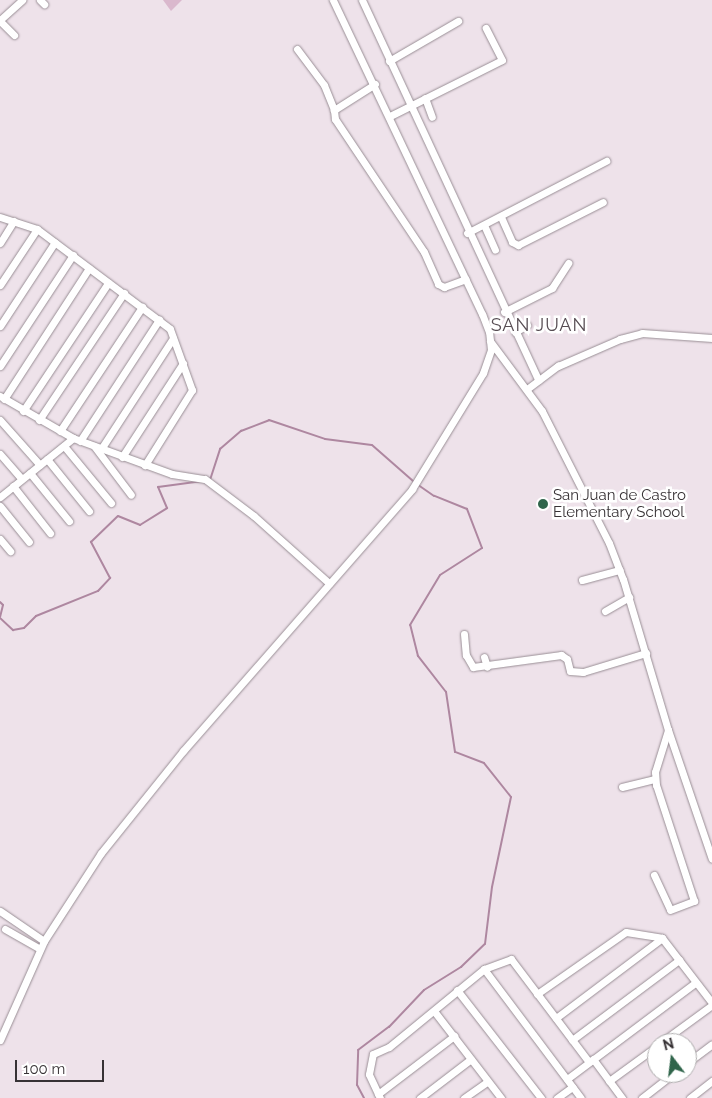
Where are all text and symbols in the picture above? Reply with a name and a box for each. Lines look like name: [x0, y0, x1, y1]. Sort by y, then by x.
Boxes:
district label: SAN JUAN: [489, 314, 589, 336]
place label: San Juan de Castro Elementary School: [553, 486, 686, 521]
marker: San Juan de Castro Elementary School: [537, 498, 549, 510]
north arrow: [647, 1033, 697, 1083]
text: N: [661, 1035, 676, 1054]
scale bar: [18, 1050, 106, 1082]
text: 100 m: [23, 1060, 65, 1078]

